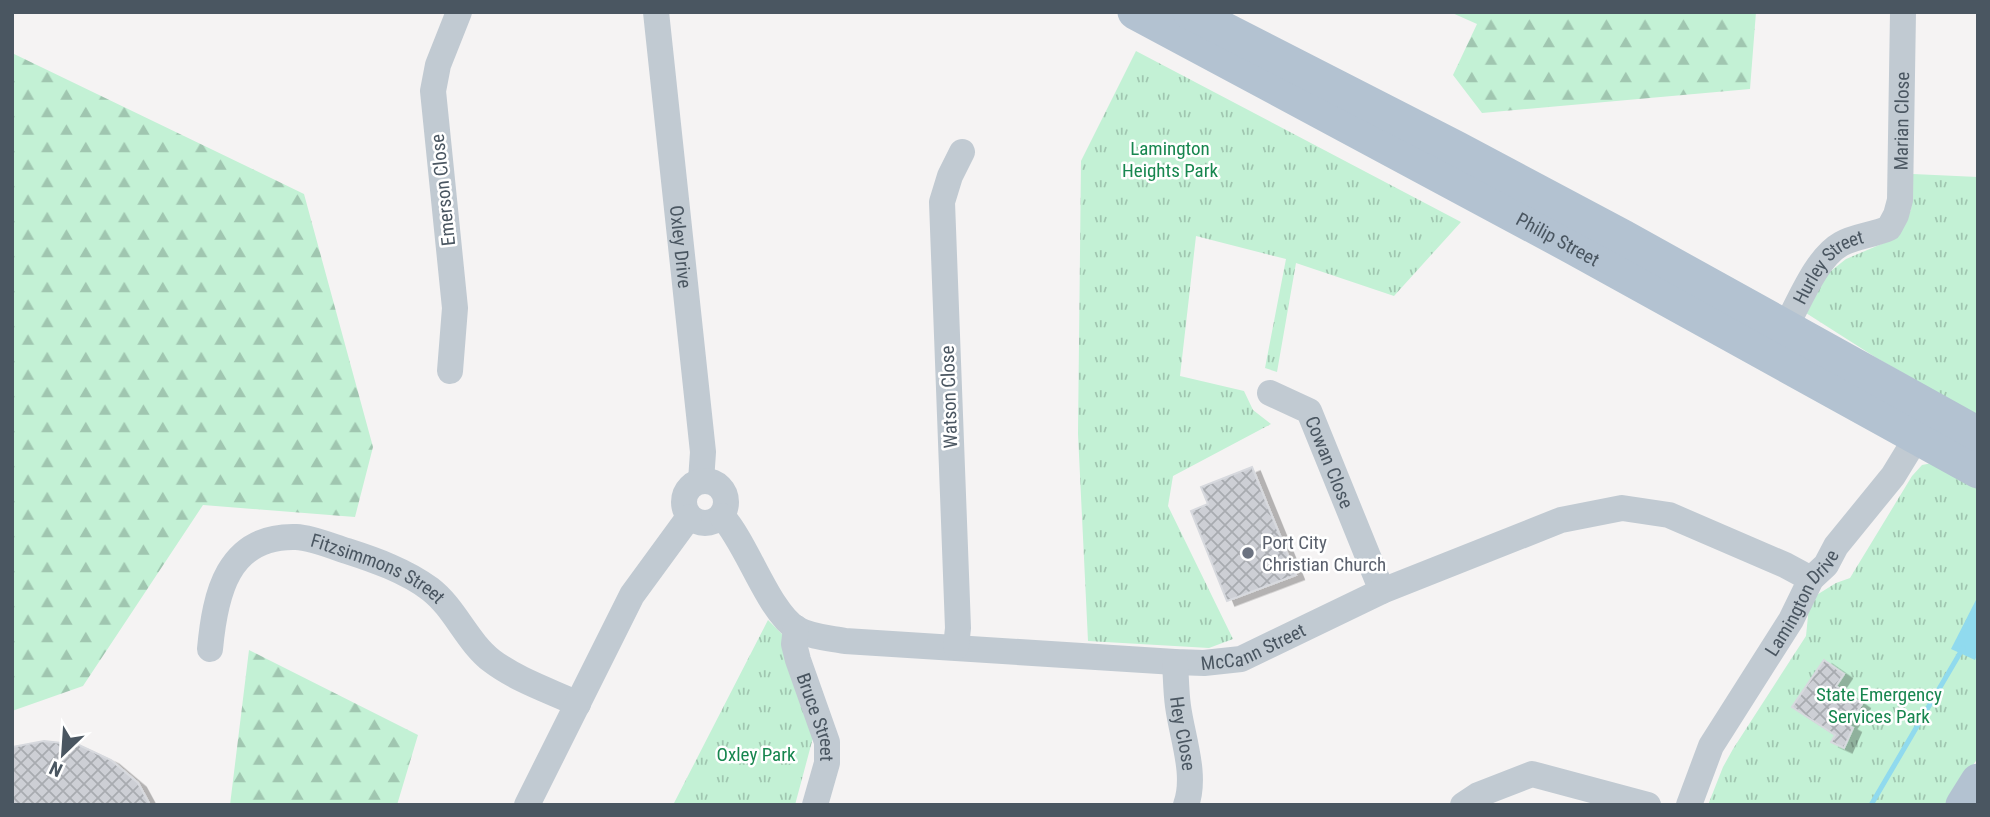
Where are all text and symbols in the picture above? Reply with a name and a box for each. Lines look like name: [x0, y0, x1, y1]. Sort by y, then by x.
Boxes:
street label: Marian Close: [1889, 72, 1914, 171]
street label: Emerson Close: [426, 133, 460, 247]
park label: Lamington Heights Park: [1122, 137, 1218, 182]
street label: Oxley Drive: [665, 204, 697, 289]
street label: Philip Street: [1512, 207, 1604, 271]
street label: Hurley Street: [1788, 225, 1866, 308]
street label: Watson Close: [936, 345, 962, 449]
street label: Cowan Close: [1301, 412, 1359, 512]
street label: Fitzsimmons Street: [308, 528, 450, 608]
place label: Port City Christian Church: [1262, 531, 1386, 576]
marker: Port City Christian Church: [1240, 545, 1256, 561]
street label: Lamington Drive: [1760, 546, 1843, 660]
street label: McCann Street: [1200, 618, 1309, 675]
street label: Bruce Street: [792, 670, 839, 761]
park label: State Emergency Services Park: [1816, 683, 1942, 728]
street label: Hey Close: [1165, 695, 1201, 772]
north arrow: [28, 719, 98, 789]
park label: Oxley Park: [716, 743, 796, 766]
text: N: [46, 756, 66, 782]

